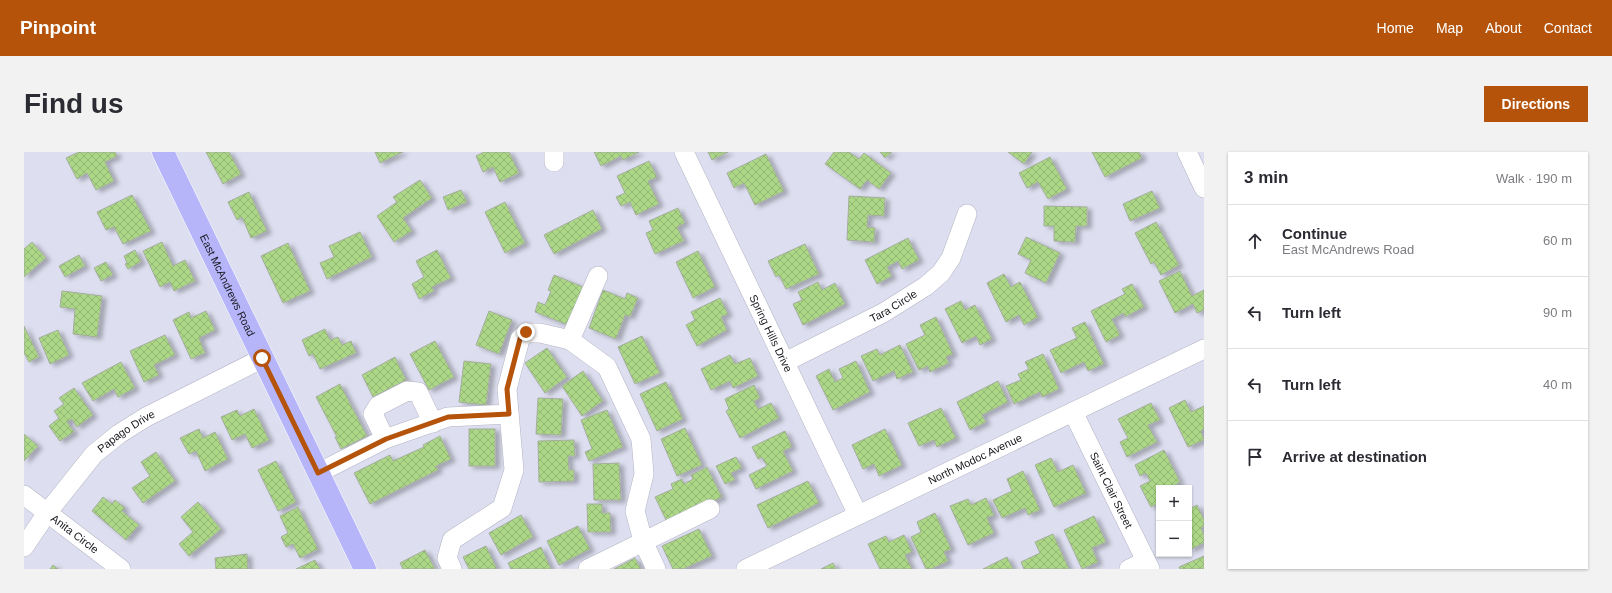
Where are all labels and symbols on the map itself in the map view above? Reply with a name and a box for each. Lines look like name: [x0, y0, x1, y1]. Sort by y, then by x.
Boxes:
street label: East McAndrews Road: [198, 232, 257, 338]
street label: Tara Circle: [868, 287, 919, 325]
street label: Spring Hills Drive: [747, 293, 795, 374]
route end: [517, 323, 535, 341]
route start: [253, 349, 271, 367]
street label: Papago Drive: [95, 408, 157, 455]
street label: North Modoc Avenue: [926, 431, 1024, 487]
street label: Saint Clair Street: [1088, 450, 1135, 530]
street label: Anita Circle: [49, 512, 101, 556]

